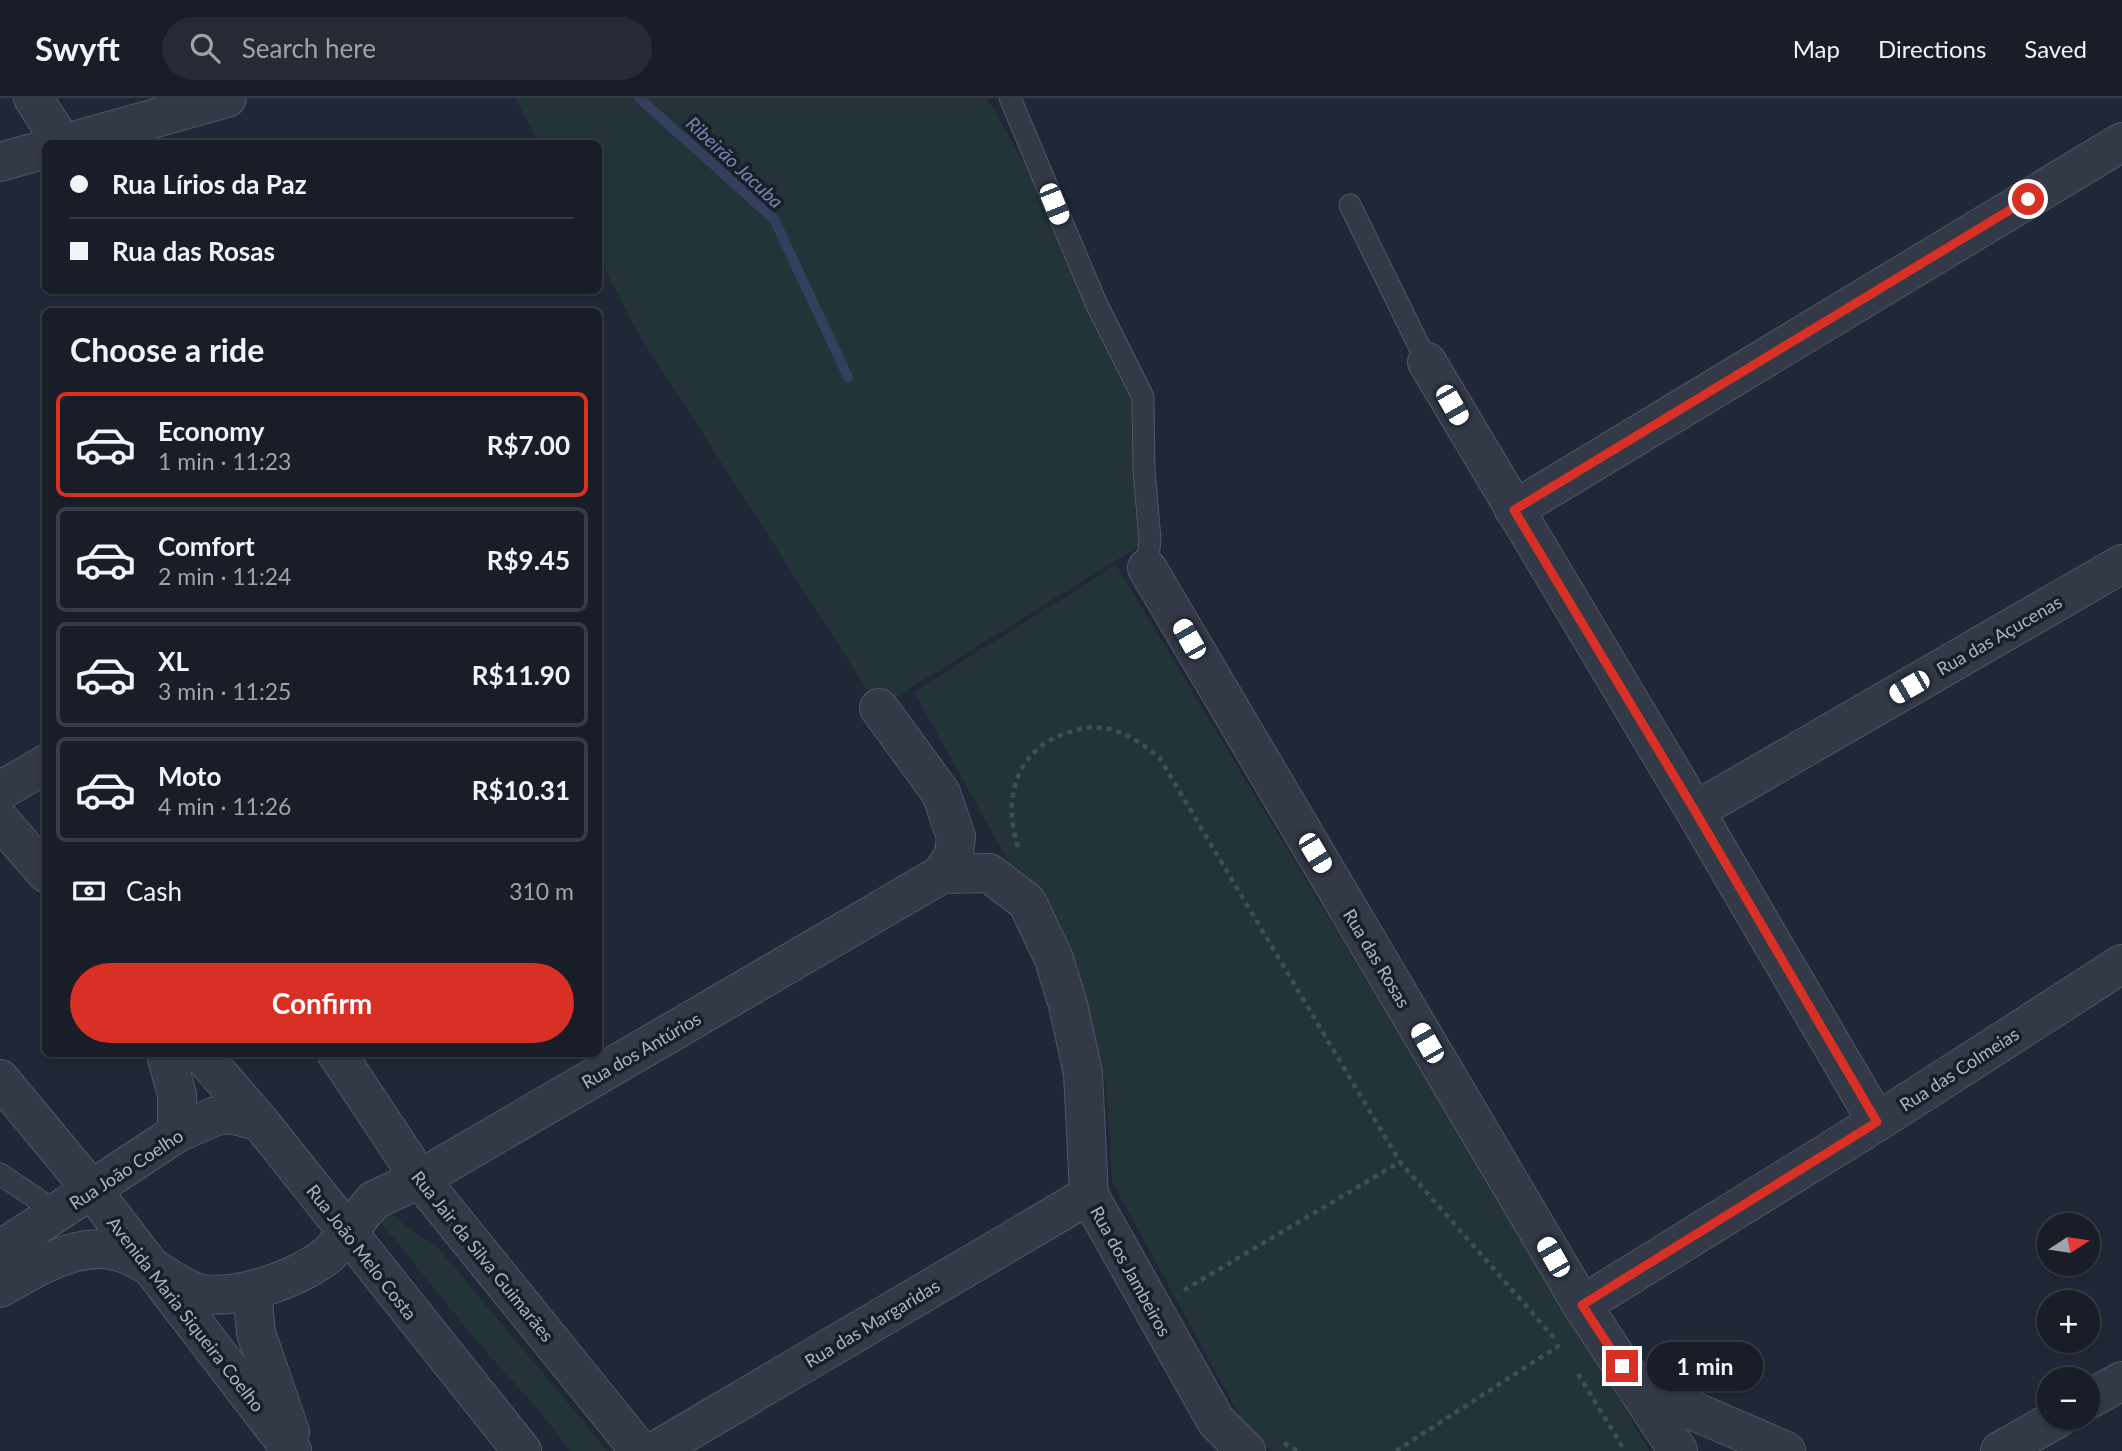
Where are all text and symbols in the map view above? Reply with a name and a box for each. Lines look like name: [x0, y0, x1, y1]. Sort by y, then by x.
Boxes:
search box: [162, 17, 652, 80]
text: Swyft: [35, 28, 120, 68]
icon: search: [186, 29, 224, 67]
text: Search here: [242, 32, 376, 64]
text: Map: [1793, 34, 1840, 63]
text: Directions: [1878, 34, 1986, 63]
text: Saved: [2024, 34, 2087, 63]
water label: Ribeirão Jacuba: [682, 111, 788, 213]
text: Rua Lírios da Paz: [112, 168, 307, 200]
car: [1037, 181, 1072, 227]
route start: [2012, 183, 2044, 215]
text: Rua das Rosas: [112, 235, 275, 267]
text: Choose a ride: [70, 330, 264, 369]
car: [1433, 382, 1472, 428]
icon: car: [74, 413, 137, 476]
text: Economy: [158, 415, 264, 447]
text: R$7.00: [487, 429, 570, 461]
text: 1 min · 11:23: [158, 447, 291, 475]
icon: car: [74, 528, 137, 591]
text: Comfort: [158, 530, 255, 562]
text: R$9.45: [487, 544, 570, 576]
text: 2 min · 11:24: [158, 562, 291, 590]
street label: Rua das Açucenas: [1933, 590, 2066, 680]
car: [1170, 616, 1209, 662]
icon: car: [74, 643, 137, 706]
text: XL: [158, 645, 189, 677]
text: R$11.90: [472, 659, 570, 691]
car: [1886, 667, 1933, 707]
text: 3 min · 11:25: [158, 677, 291, 705]
icon: car: [74, 758, 137, 821]
text: Moto: [158, 760, 221, 792]
text: R$10.31: [472, 774, 570, 806]
text: 4 min · 11:26: [158, 792, 291, 820]
car: [1296, 830, 1335, 876]
icon: cash: [70, 872, 108, 910]
text: Cash: [126, 875, 182, 907]
text: 310 m: [509, 877, 574, 905]
street label: Rua das Rosas: [1339, 905, 1415, 1012]
button: Confirm: [70, 963, 574, 1043]
street label: Rua dos Antúrios: [577, 1007, 705, 1093]
car: [1408, 1020, 1447, 1066]
street label: Rua das Colmeias: [1895, 1022, 2023, 1116]
street label: Rua João Coelho: [65, 1124, 187, 1214]
street label: Rua Jair da Silva Guimarães: [407, 1166, 559, 1346]
street label: Rua João Melo Costa: [302, 1180, 422, 1324]
street label: Rua dos Jambeiros: [1086, 1202, 1176, 1340]
street label: Avenida Maria Siqueira Coelho: [103, 1212, 269, 1416]
north arrow: [2037, 1213, 2100, 1276]
map controls: [2037, 1213, 2100, 1430]
car: [1534, 1234, 1573, 1280]
street label: Rua das Margaridas: [800, 1274, 944, 1372]
button: +: [2037, 1290, 2100, 1353]
callout: 1 min: [1646, 1342, 1762, 1390]
route end: [1606, 1350, 1638, 1382]
text: 1 min: [1676, 1352, 1734, 1380]
button: −: [2037, 1367, 2100, 1430]

